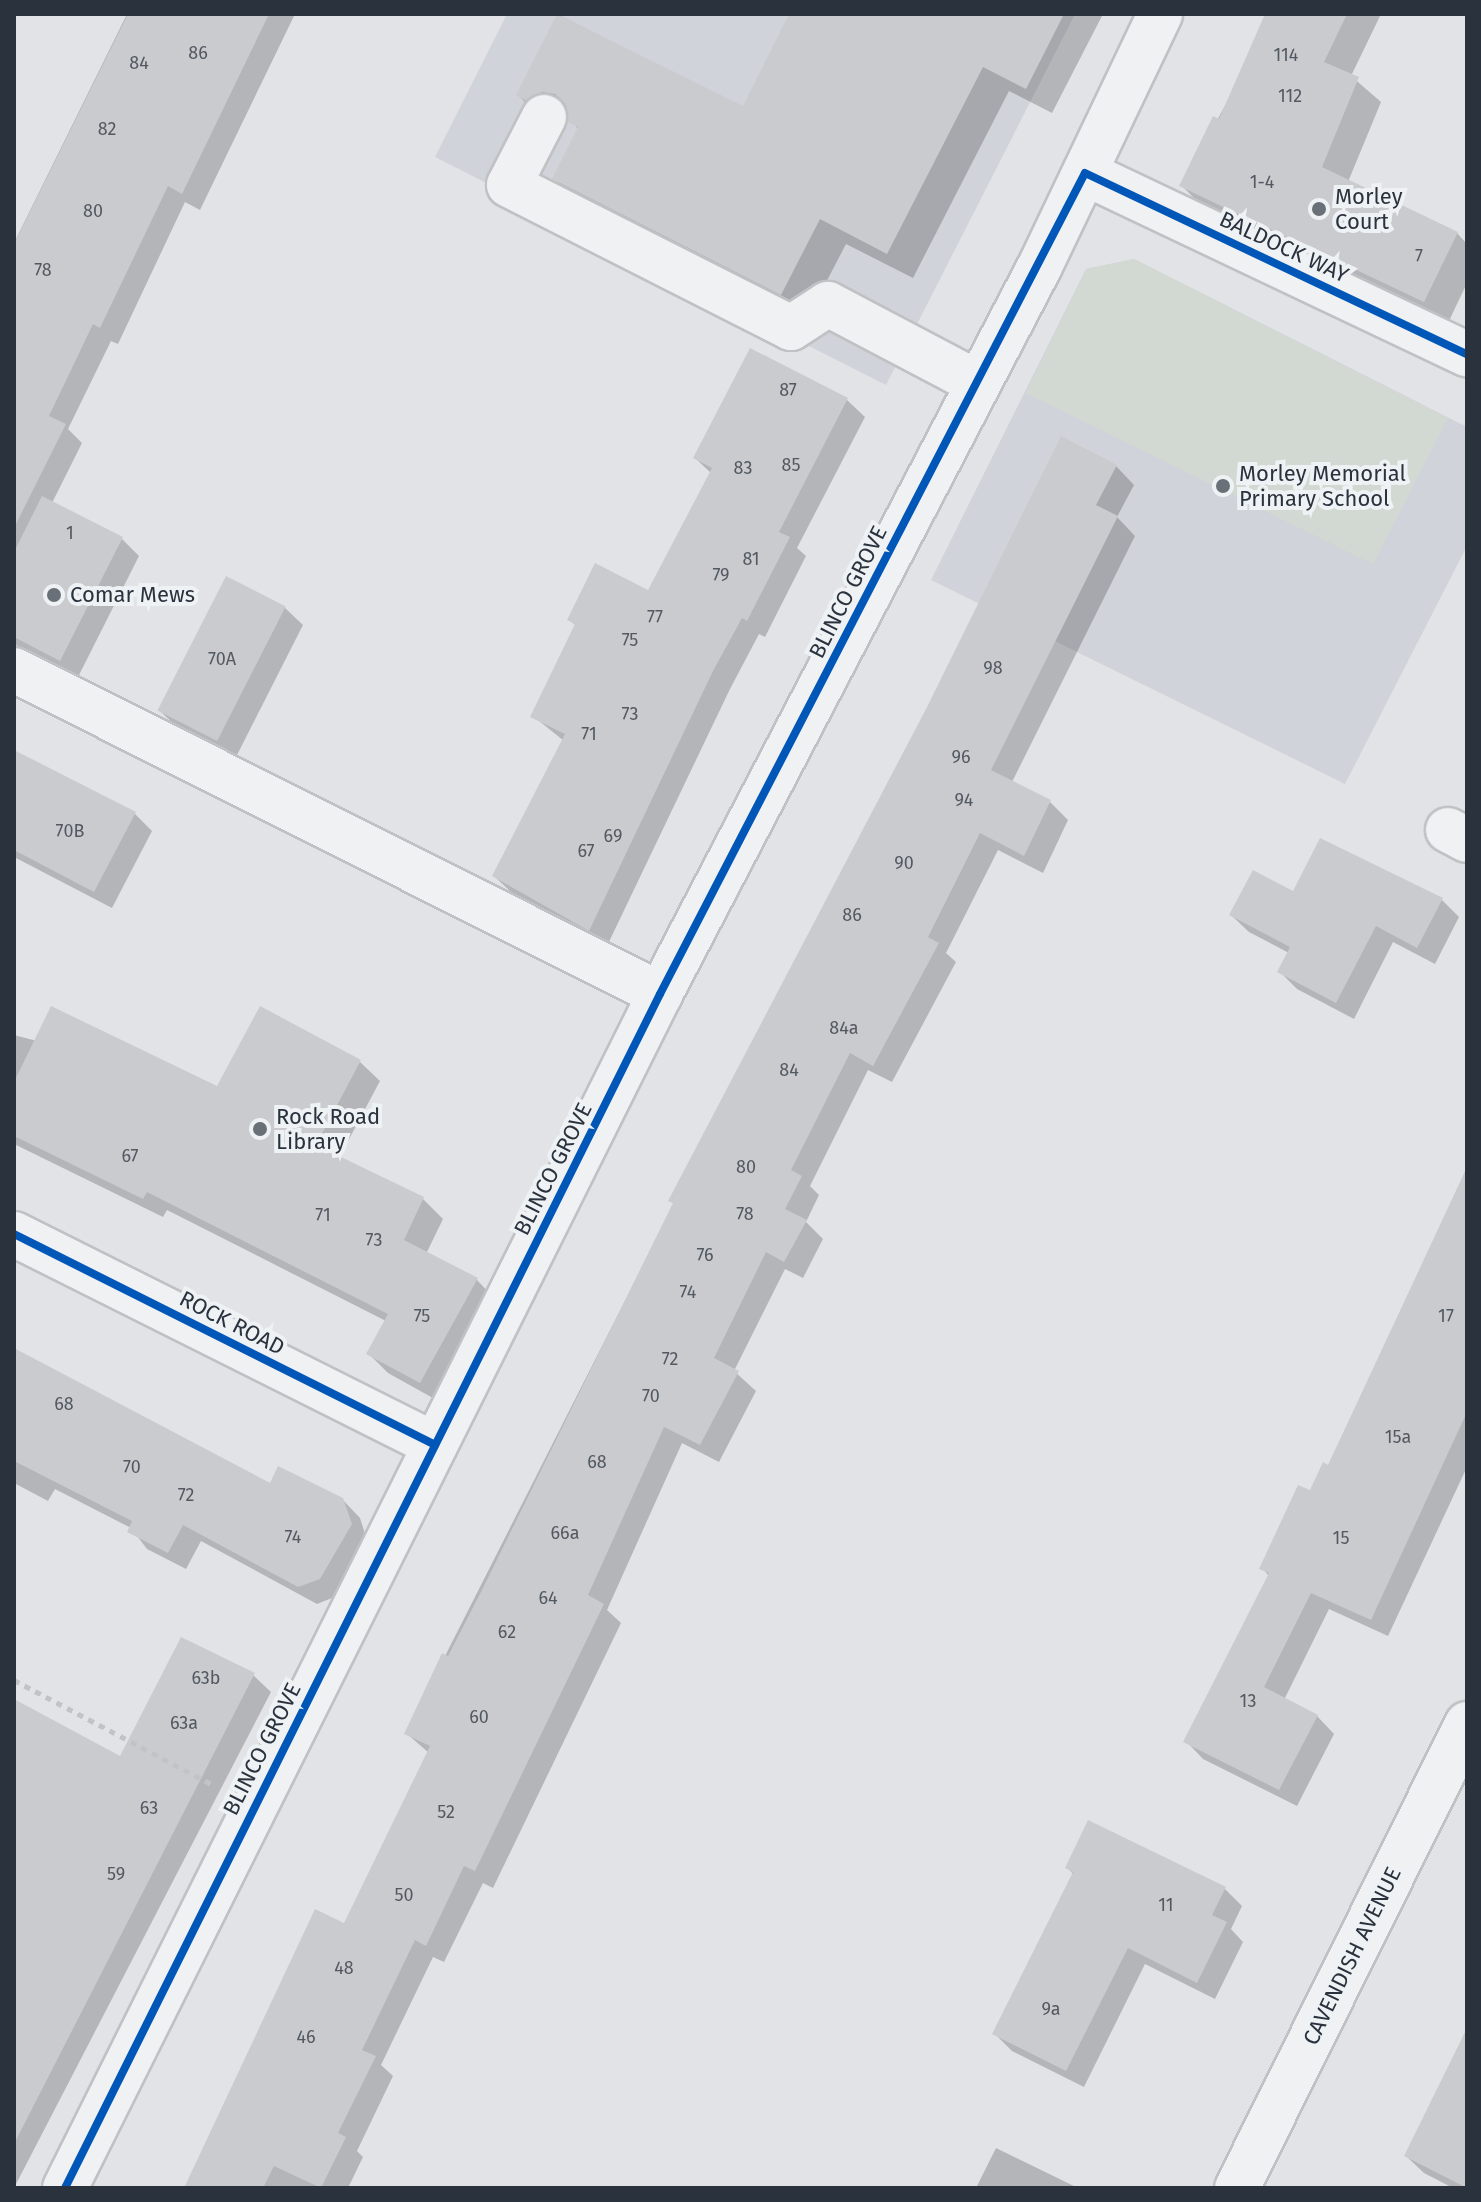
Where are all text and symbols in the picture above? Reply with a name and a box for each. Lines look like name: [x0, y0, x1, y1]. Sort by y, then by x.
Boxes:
house number: 86: [188, 42, 208, 64]
house number: 114: [1274, 44, 1298, 66]
house number: 84: [129, 52, 149, 74]
house number: 112: [1278, 85, 1302, 107]
house number: 82: [98, 118, 116, 140]
house number: 1-4: [1250, 171, 1274, 193]
place label: Morley Court: [1335, 183, 1403, 234]
house number: 80: [83, 200, 103, 222]
marker: Morley Court: [1310, 200, 1328, 218]
street label: BALDOCK WAY: [1215, 206, 1353, 288]
house number: 7: [1415, 245, 1423, 267]
house number: 78: [34, 259, 52, 281]
house number: 87: [779, 379, 797, 401]
house number: 85: [782, 454, 800, 476]
house number: 83: [734, 457, 752, 479]
place label: Morley Memorial Primary School: [1239, 460, 1406, 512]
marker: Morley Memorial Primary School: [1214, 477, 1232, 495]
street label: BLINCO GROVE: [803, 521, 893, 663]
house number: 1: [66, 522, 74, 544]
house number: 81: [742, 548, 760, 570]
house number: 79: [712, 564, 730, 586]
place label: Comar Mews: [70, 582, 195, 608]
marker: Comar Mews: [45, 586, 63, 604]
house number: 77: [647, 606, 663, 628]
house number: 75: [622, 629, 638, 651]
house number: 70A: [208, 648, 236, 670]
house number: 98: [983, 657, 1003, 679]
house number: 73: [622, 703, 638, 725]
house number: 71: [581, 723, 597, 745]
house number: 96: [951, 746, 971, 768]
house number: 94: [955, 789, 973, 811]
house number: 70B: [56, 820, 84, 842]
house number: 69: [604, 825, 622, 847]
house number: 67: [577, 840, 595, 862]
house number: 90: [894, 852, 914, 874]
house number: 86: [842, 904, 862, 926]
house number: 84a: [829, 1017, 859, 1039]
house number: 84: [779, 1059, 799, 1081]
street label: BLINCO GROVE: [508, 1098, 598, 1240]
place label: Rock Road Library: [276, 1103, 380, 1154]
marker: Rock Road Library: [251, 1120, 269, 1138]
house number: 67: [121, 1145, 139, 1167]
house number: 80: [736, 1156, 756, 1178]
house number: 78: [736, 1203, 754, 1225]
house number: 71: [315, 1204, 331, 1226]
house number: 73: [366, 1229, 382, 1251]
house number: 76: [696, 1244, 714, 1266]
house number: 74: [680, 1281, 696, 1303]
street label: ROCK ROAD: [175, 1285, 289, 1361]
house number: 75: [414, 1305, 430, 1327]
house number: 17: [1438, 1305, 1454, 1327]
house number: 72: [662, 1348, 678, 1370]
house number: 70: [642, 1385, 660, 1407]
house number: 68: [54, 1393, 74, 1415]
house number: 15a: [1385, 1426, 1411, 1448]
house number: 68: [587, 1451, 607, 1473]
house number: 70: [123, 1456, 141, 1478]
house number: 72: [178, 1484, 194, 1506]
house number: 66a: [551, 1522, 579, 1544]
house number: 74: [285, 1526, 301, 1548]
house number: 15: [1333, 1527, 1349, 1549]
house number: 64: [538, 1587, 558, 1609]
house number: 62: [498, 1621, 516, 1643]
house number: 63b: [191, 1667, 221, 1689]
street label: BLINCO GROVE: [217, 1678, 307, 1820]
house number: 13: [1240, 1690, 1256, 1712]
house number: 60: [469, 1706, 489, 1728]
house number: 63a: [170, 1712, 198, 1734]
house number: 63: [140, 1797, 158, 1819]
house number: 52: [437, 1801, 455, 1823]
house number: 59: [107, 1863, 125, 1885]
street label: CAVENDISH AVENUE: [1297, 1863, 1407, 2049]
house number: 50: [394, 1884, 414, 1906]
house number: 11: [1158, 1894, 1174, 1916]
house number: 48: [334, 1957, 354, 1979]
house number: 9a: [1041, 1998, 1061, 2020]
house number: 46: [296, 2026, 316, 2048]

